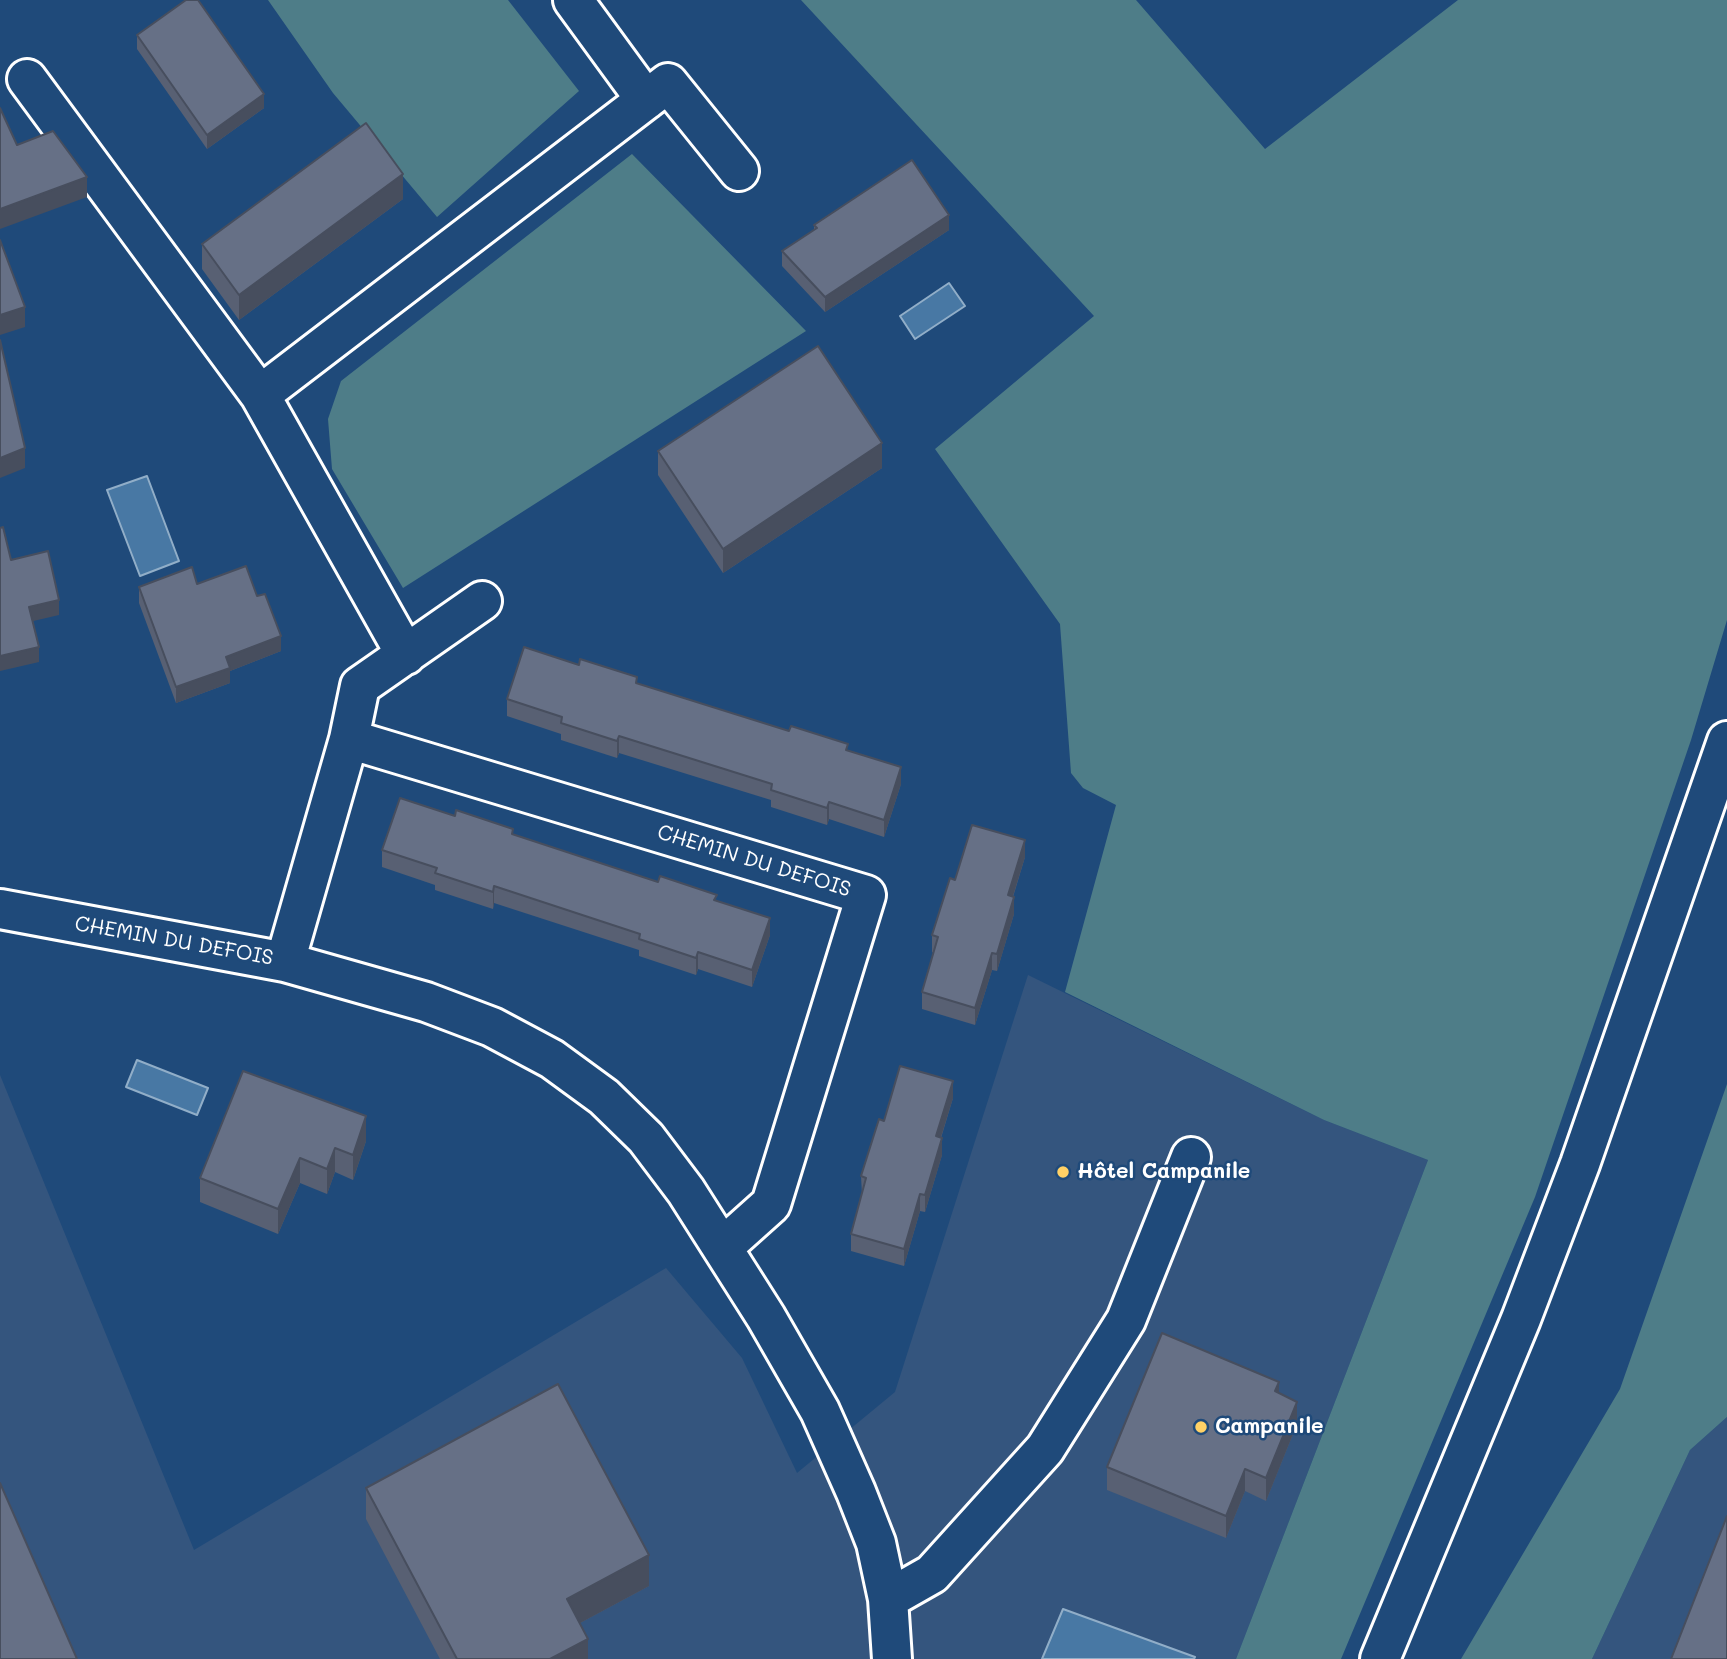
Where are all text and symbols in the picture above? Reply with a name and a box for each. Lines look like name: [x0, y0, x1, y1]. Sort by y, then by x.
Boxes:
street label: CHEMIN DU DEFOIS: [654, 820, 854, 902]
street label: CHEMIN DU DEFOIS: [73, 911, 275, 971]
place label: Hôtel Campanile: [1077, 1159, 1250, 1185]
marker: Hôtel Campanile: [1055, 1164, 1071, 1180]
place label: Campanile: [1215, 1414, 1324, 1440]
marker: Campanile: [1193, 1419, 1209, 1435]

